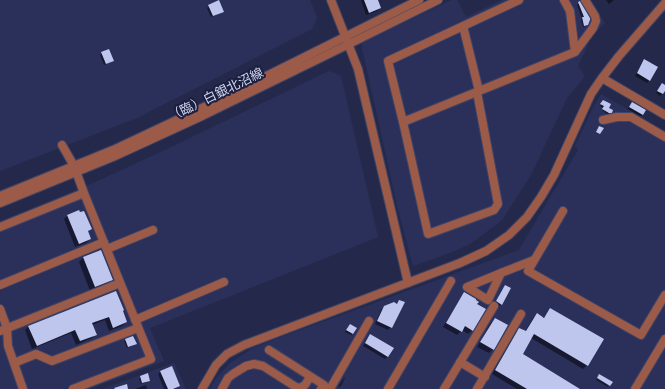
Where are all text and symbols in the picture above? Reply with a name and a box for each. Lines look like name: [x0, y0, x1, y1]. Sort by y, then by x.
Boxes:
street label: （臨）白銀北沼線: [166, 65, 266, 125]

